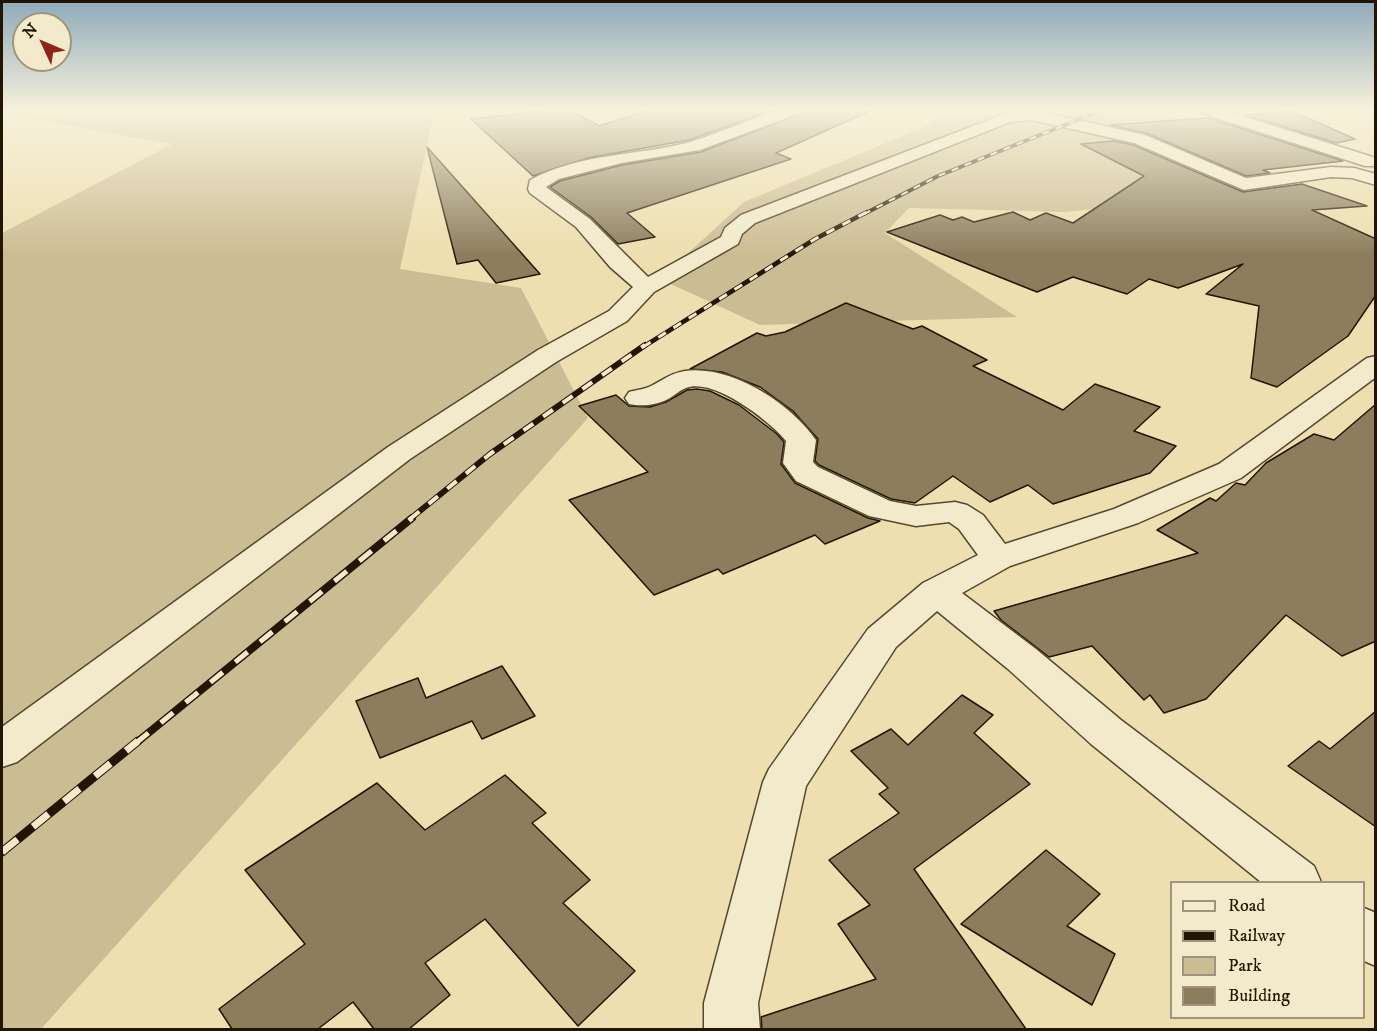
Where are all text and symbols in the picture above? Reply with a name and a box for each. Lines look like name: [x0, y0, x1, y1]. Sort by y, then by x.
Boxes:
north arrow: [12, 12, 72, 72]
text: N: [19, 19, 42, 43]
legend: [1170, 881, 1365, 1019]
text: Road: [1228, 895, 1265, 917]
text: Railway: [1228, 925, 1285, 947]
text: Park: [1228, 955, 1262, 977]
text: Building: [1228, 985, 1290, 1007]

